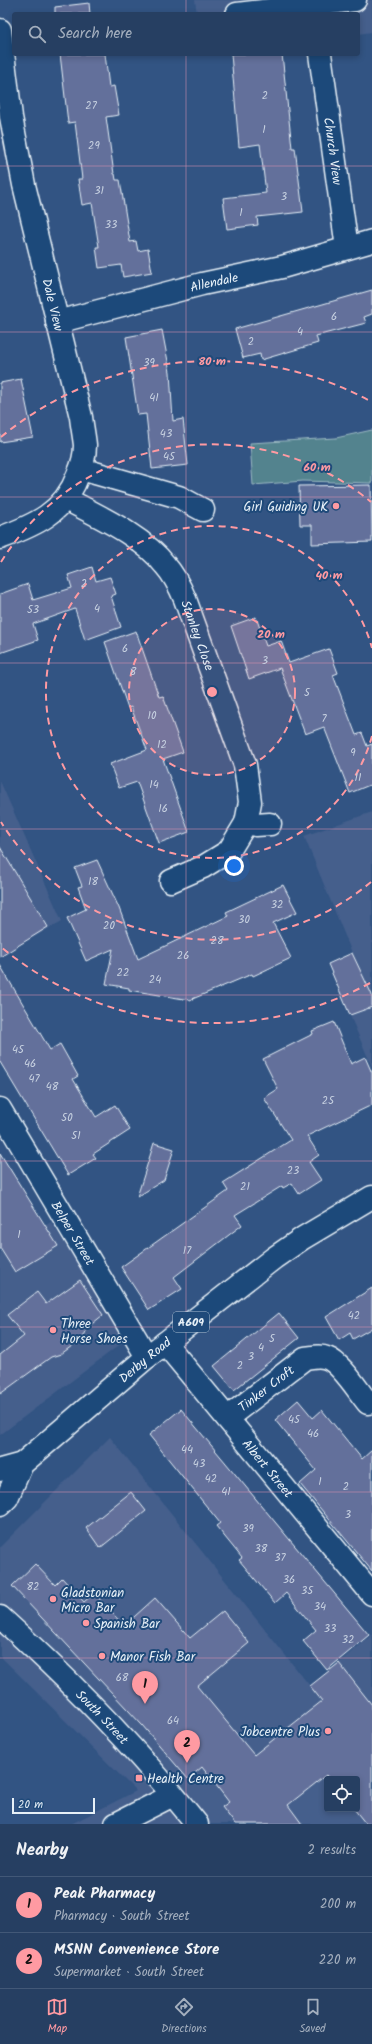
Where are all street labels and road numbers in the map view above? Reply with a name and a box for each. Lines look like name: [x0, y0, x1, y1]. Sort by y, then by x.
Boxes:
street label: Church View: [317, 116, 347, 187]
street label: Allendale: [188, 268, 240, 299]
street label: Dale View: [35, 276, 69, 334]
street label: Stanley Close: [174, 598, 219, 674]
street label: Belper Street: [45, 1197, 100, 1271]
road number: A609: [173, 1312, 209, 1332]
street label: Derby Road: [115, 1333, 177, 1389]
street label: Tinker Croft: [234, 1360, 300, 1418]
street label: Albert Street: [236, 1435, 298, 1504]
street label: South Street: [70, 1685, 134, 1751]

